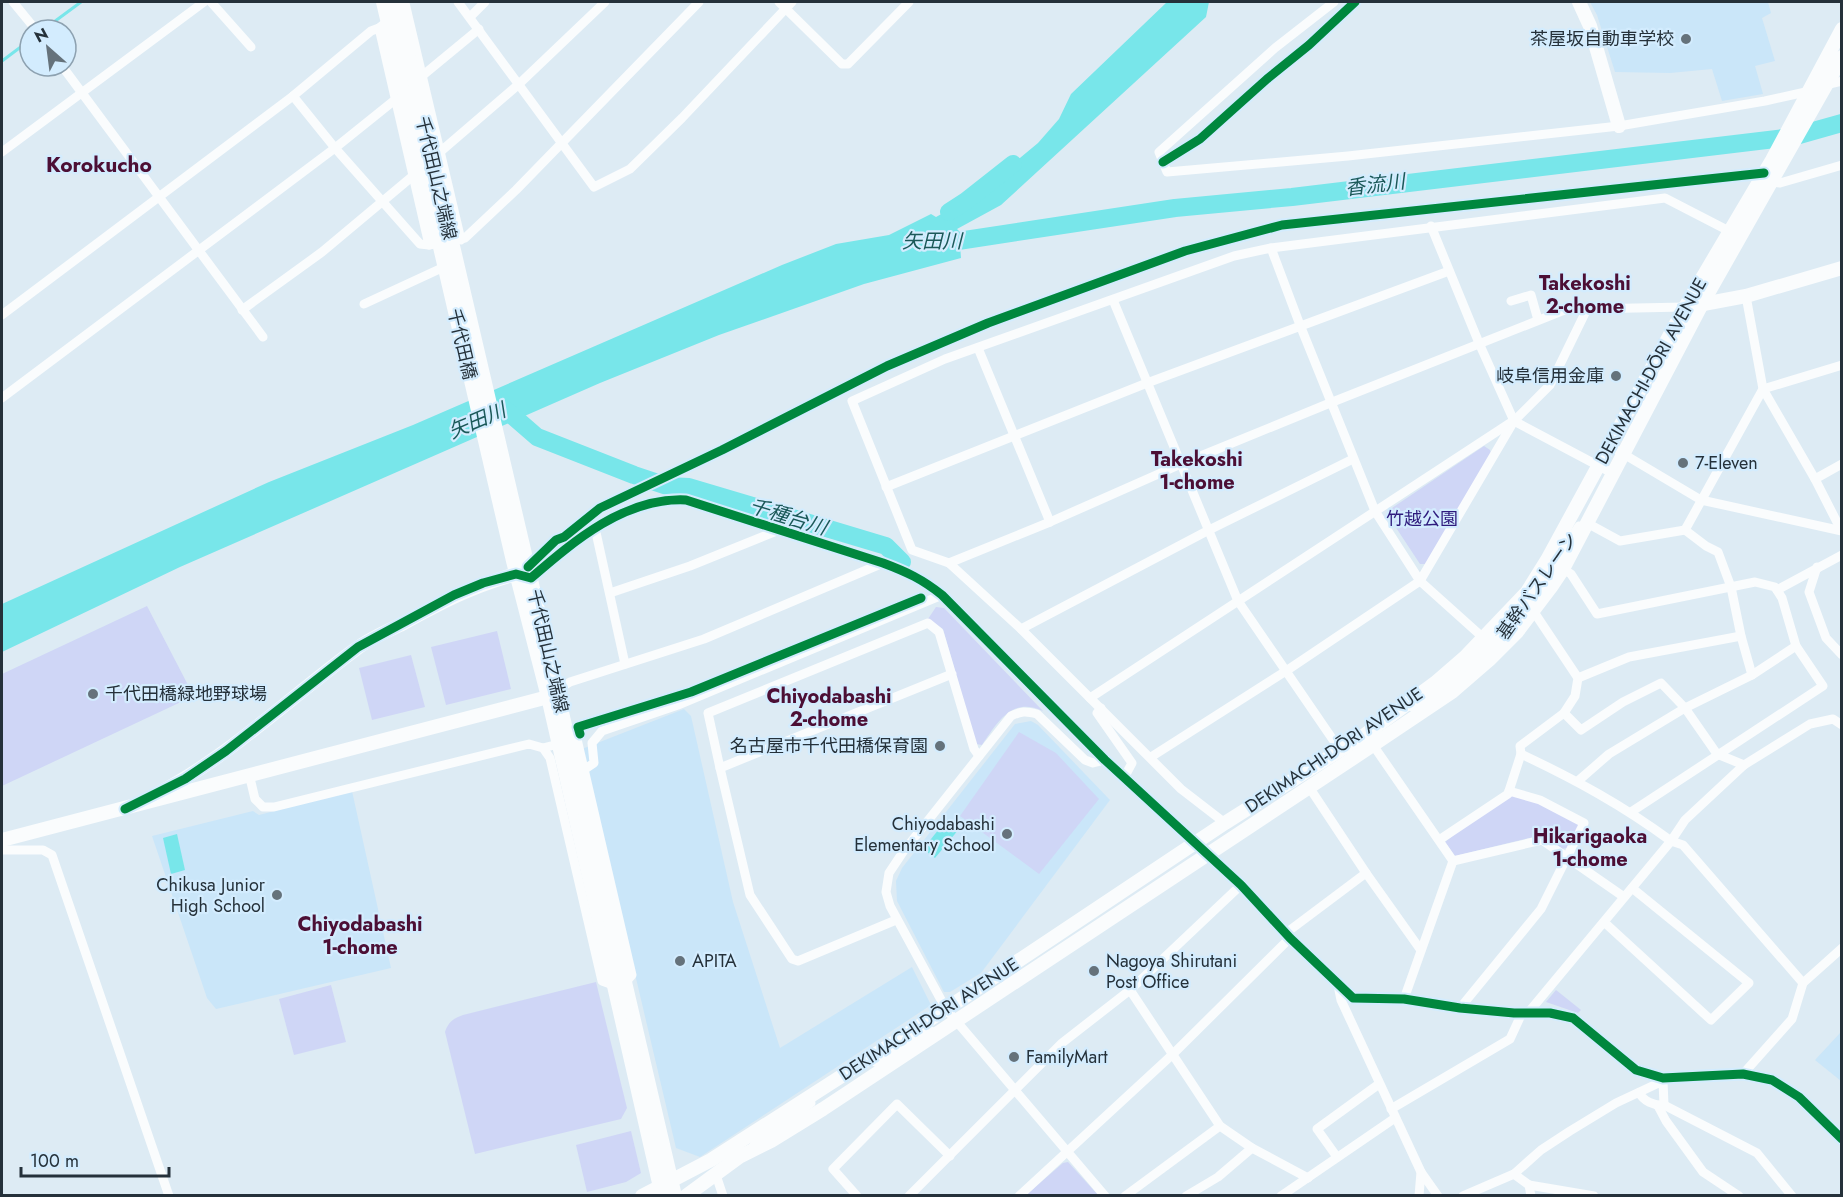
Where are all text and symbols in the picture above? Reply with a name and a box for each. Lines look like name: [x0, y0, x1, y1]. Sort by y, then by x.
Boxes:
north arrow: [18, 18, 78, 78]
text: N: [30, 22, 52, 48]
place label: 茶屋坂自動車学校: [1530, 26, 1674, 52]
marker: 茶屋坂自動車学校: [1679, 32, 1693, 46]
street label: 千代田山之端線: [409, 114, 463, 242]
district label: Korokucho: [46, 150, 152, 180]
water label: 香流川: [1343, 167, 1409, 203]
water label: 矢田川: [902, 227, 964, 256]
district label: Takekoshi 2-chome: [1539, 269, 1631, 321]
street label: DEKIMACHI-DŌRI AVENUE: [1589, 273, 1713, 469]
street label: 千代田橋: [441, 306, 483, 382]
place label: 岐阜信用金庫: [1496, 363, 1604, 389]
marker: 岐阜信用金庫: [1609, 369, 1623, 383]
water label: 矢田川: [444, 395, 512, 446]
district label: Takekoshi 1-chome: [1151, 445, 1243, 497]
place label: 7-Eleven: [1695, 450, 1758, 476]
marker: 7-Eleven: [1676, 456, 1690, 470]
water label: 千種台川: [746, 491, 832, 543]
park label: 竹越公園: [1386, 506, 1458, 532]
street label: 基幹バスレーン: [1490, 527, 1584, 645]
street label: 千代田山之端線: [521, 587, 575, 715]
place label: 千代田橋緑地野球場: [105, 681, 267, 707]
street label: DEKIMACHI-DŌRI AVENUE: [1240, 681, 1428, 819]
district label: Chiyodabashi 2-chome: [766, 682, 892, 734]
marker: 千代田橋緑地野球場: [86, 687, 100, 701]
place label: 名古屋市千代田橋保育園: [730, 733, 928, 759]
marker: 名古屋市千代田橋保育園: [933, 739, 947, 753]
place label: Chiyodabashi Elementary School: [854, 811, 995, 858]
district label: Hikarigaoka 1-chome: [1533, 822, 1647, 874]
marker: Chiyodabashi Elementary School: [1000, 827, 1014, 841]
place label: Chikusa Junior High School: [156, 872, 266, 919]
marker: Chikusa Junior High School: [270, 888, 284, 902]
district label: Chiyodabashi 1-chome: [297, 910, 423, 962]
place label: APITA: [692, 948, 737, 974]
place label: Nagoya Shirutani Post Office: [1106, 948, 1237, 995]
street label: DEKIMACHI-DŌRI AVENUE: [834, 951, 1024, 1087]
marker: APITA: [673, 954, 687, 968]
marker: Nagoya Shirutani Post Office: [1087, 964, 1101, 978]
place label: FamilyMart: [1026, 1044, 1108, 1070]
marker: FamilyMart: [1007, 1050, 1021, 1064]
scale bar: [21, 1140, 170, 1178]
text: 100 m: [30, 1148, 79, 1174]

